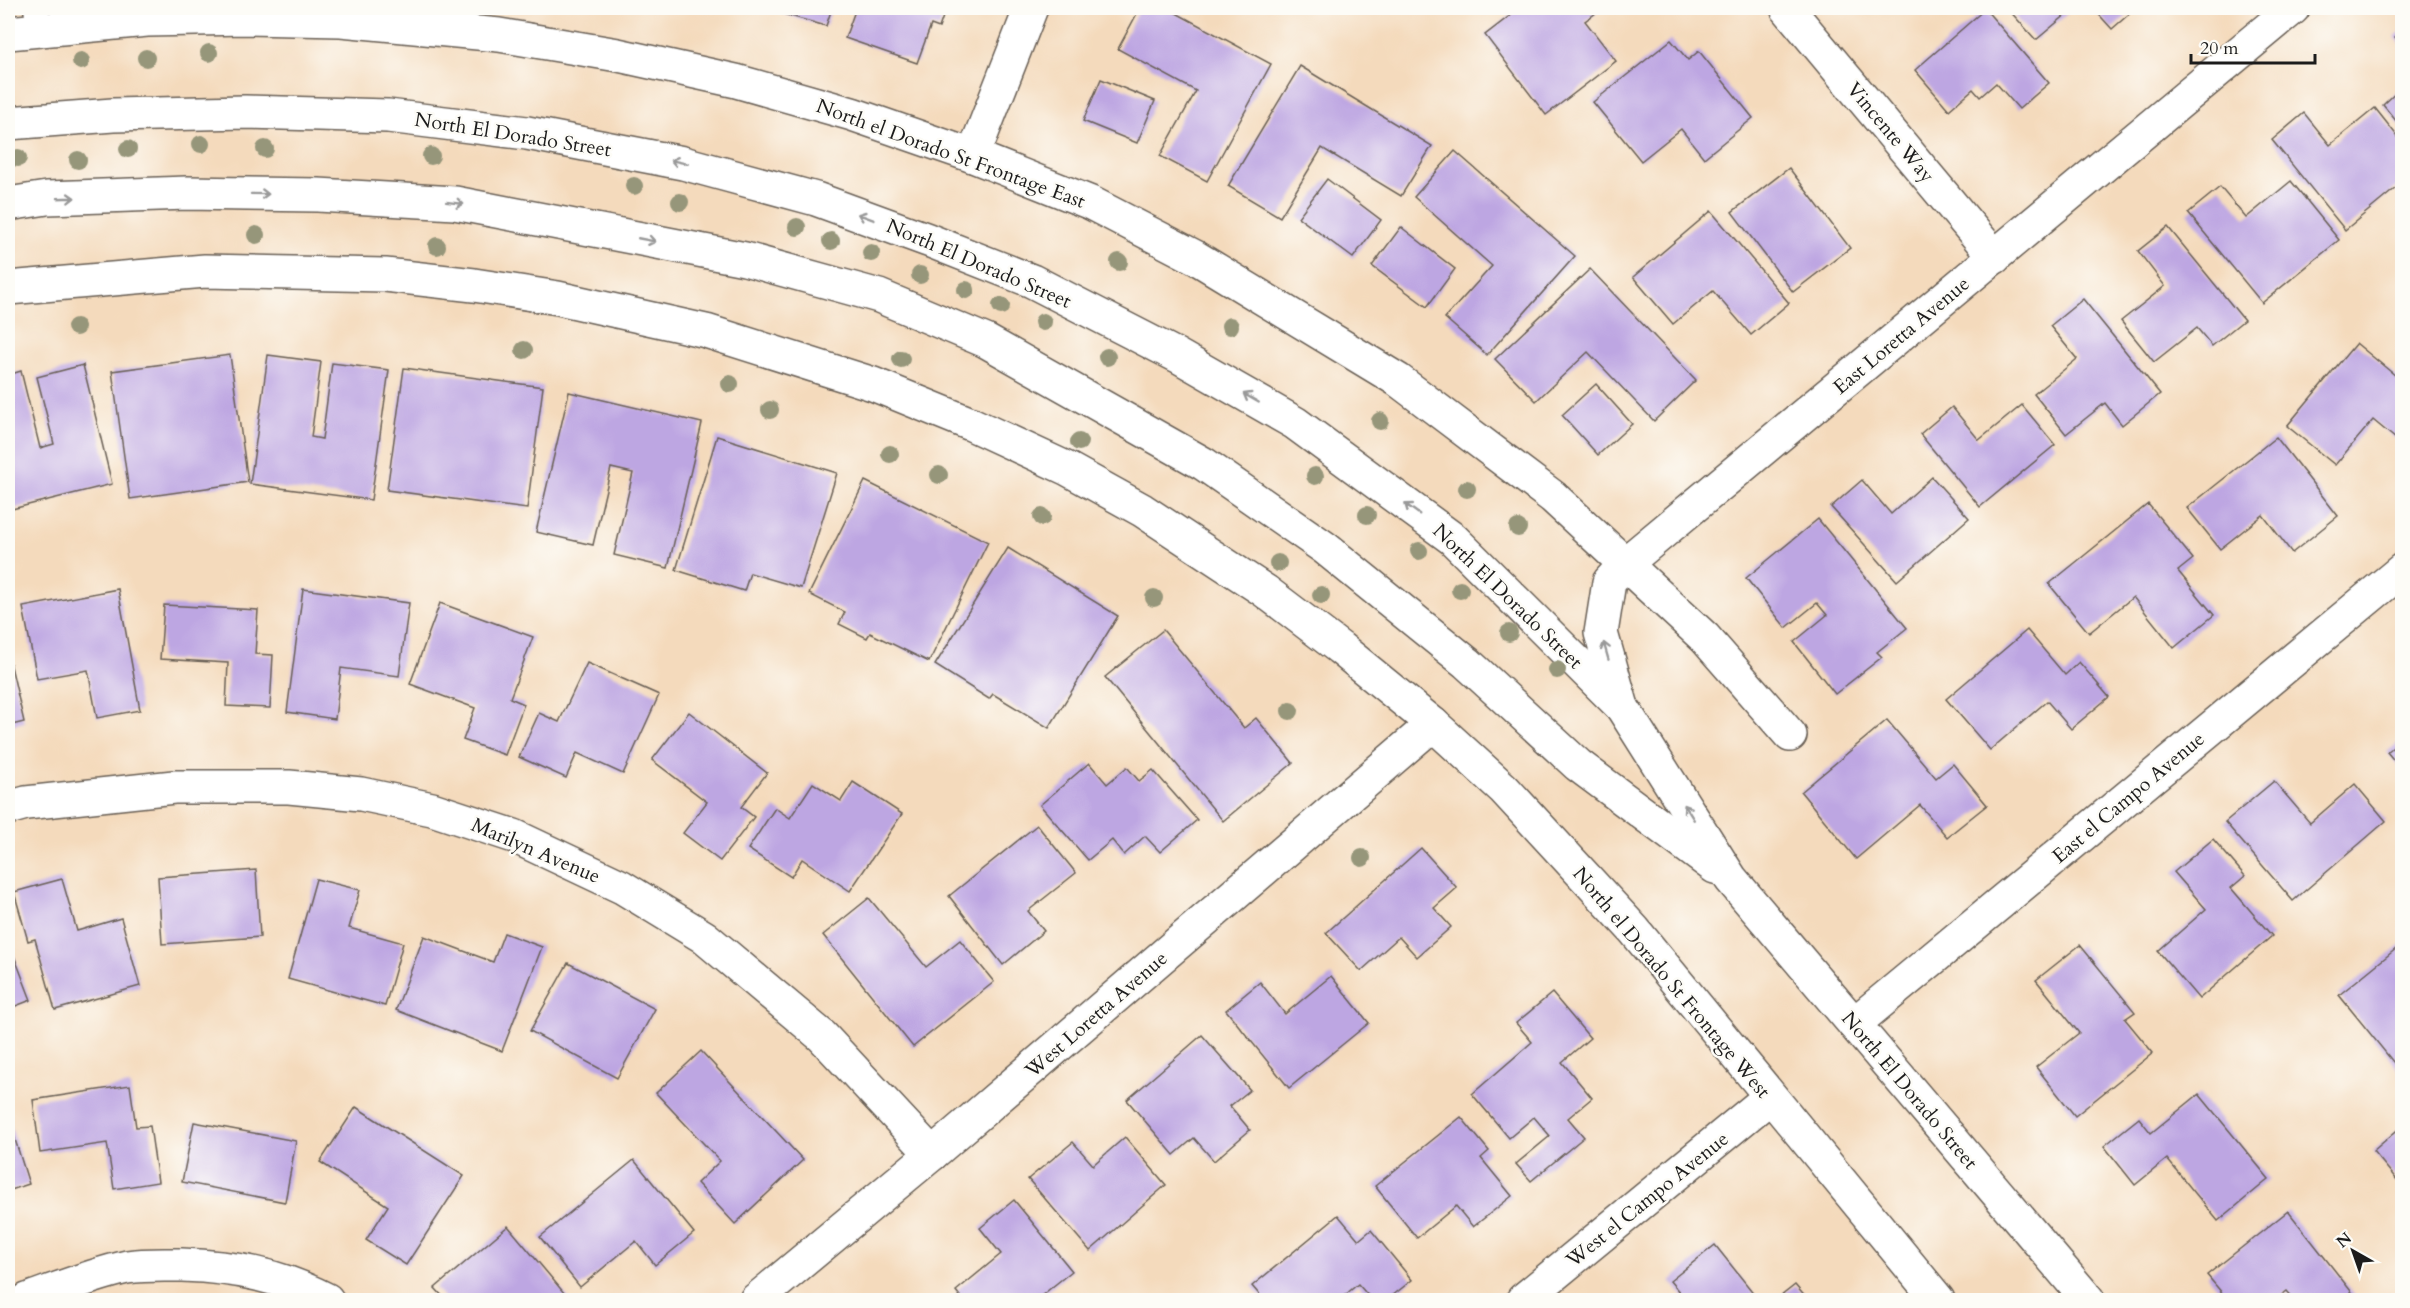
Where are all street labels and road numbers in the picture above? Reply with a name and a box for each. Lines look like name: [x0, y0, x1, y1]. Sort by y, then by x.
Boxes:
street label: Vincente Way: [1841, 76, 1941, 189]
street label: North el Dorado St Frontage East: [813, 92, 1090, 215]
street label: North El Dorado Street: [413, 106, 614, 163]
street label: North El Dorado Street: [882, 212, 1076, 315]
street label: East Loretta Avenue: [1827, 270, 1975, 400]
street label: North El Dorado Street: [1427, 518, 1589, 676]
street label: East el Campo Avenue: [2046, 726, 2210, 869]
street label: Marilyn Avenue: [467, 811, 604, 890]
street label: North el Dorado St Frontage West: [1567, 861, 1777, 1104]
street label: West Loretta Avenue: [1019, 945, 1173, 1084]
street label: North El Dorado Street: [1835, 1006, 1984, 1176]
street label: West el Campo Avenue: [1560, 1125, 1734, 1274]

